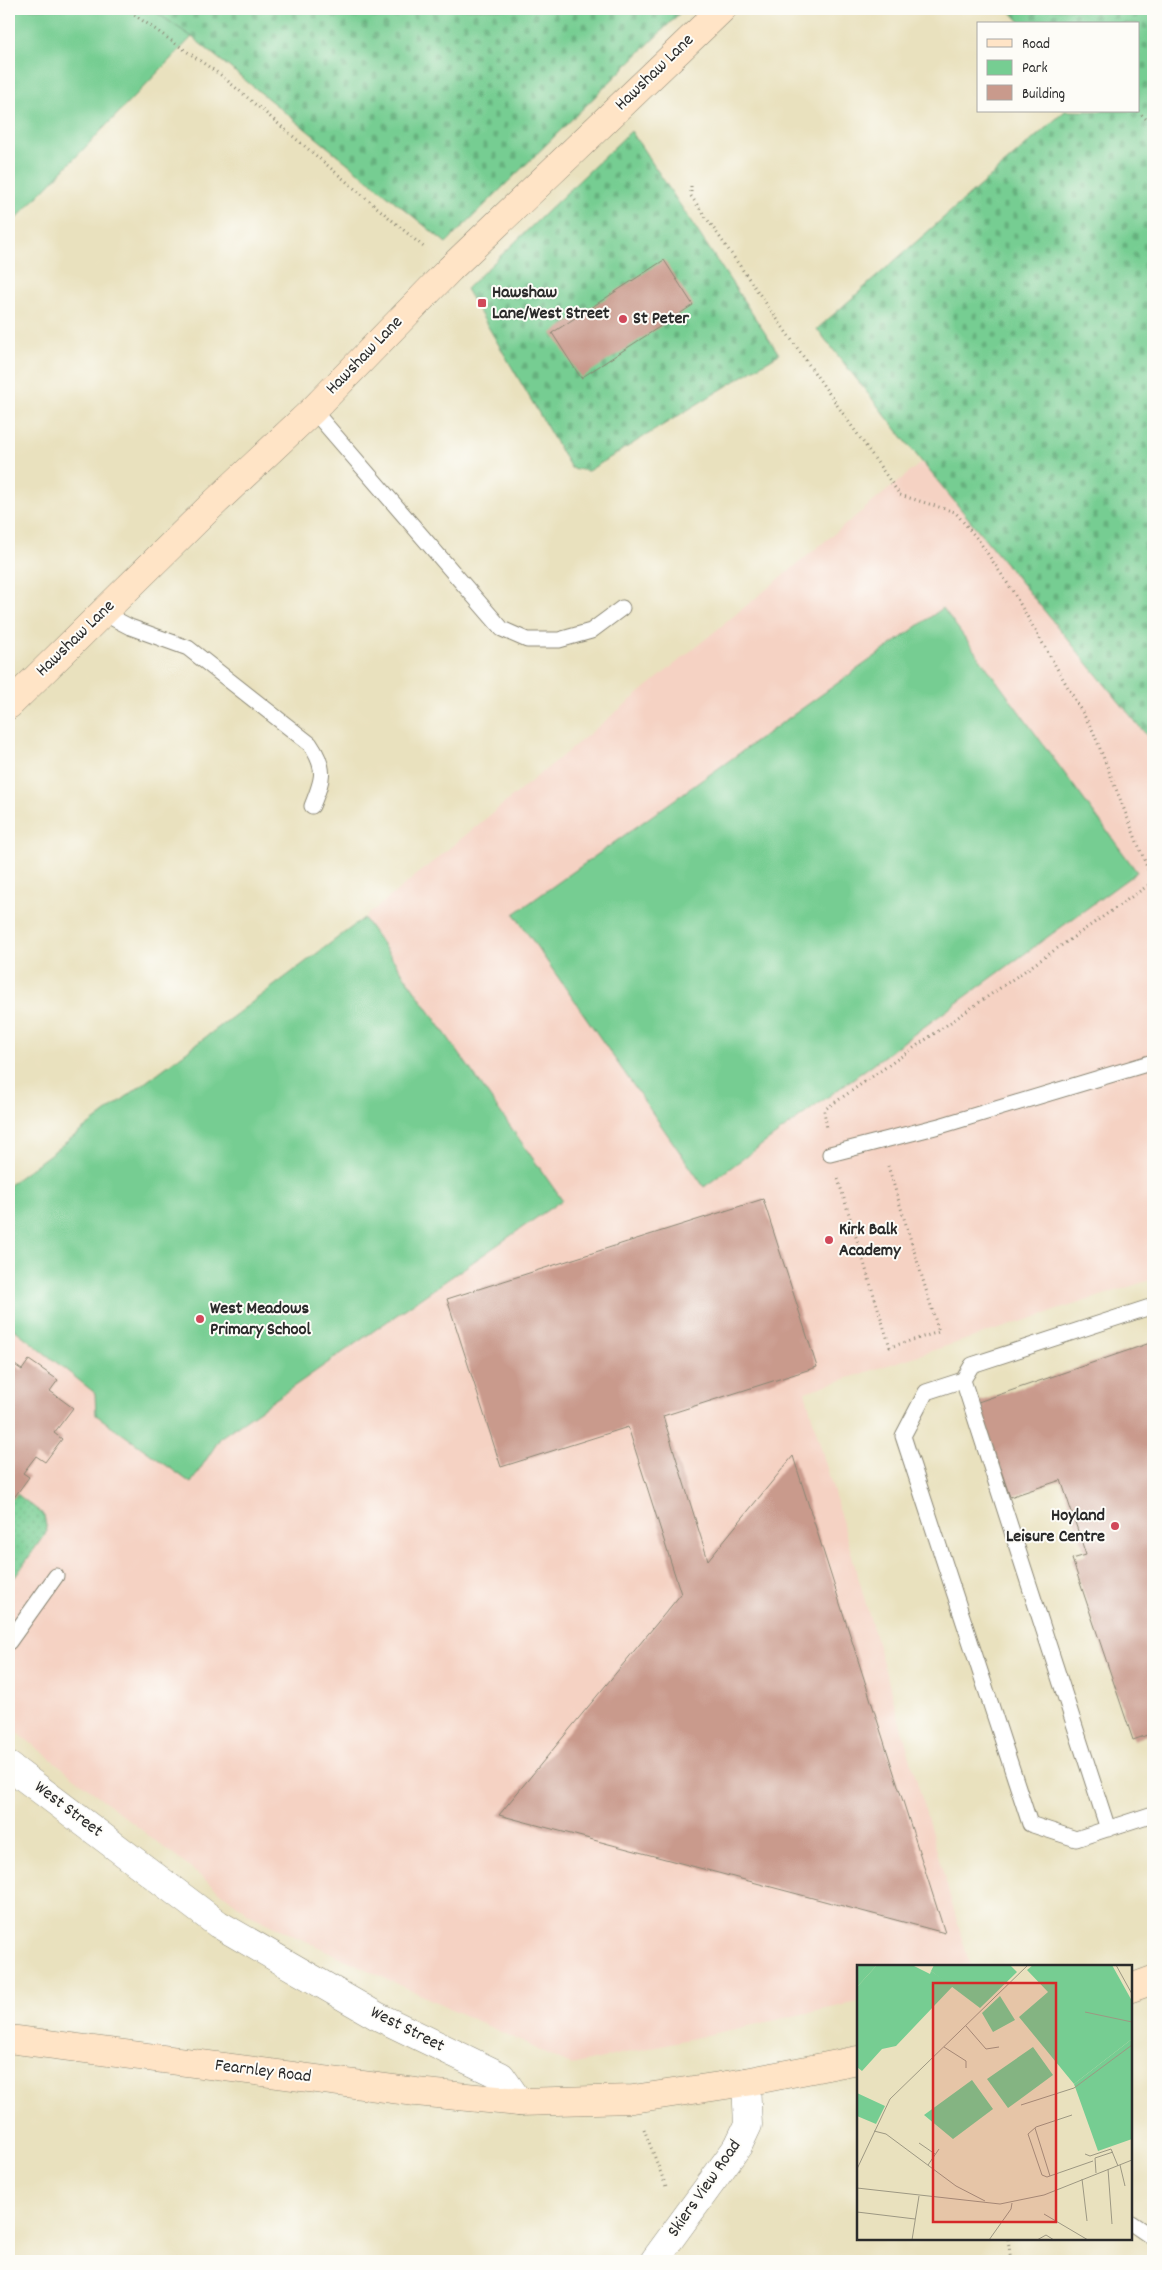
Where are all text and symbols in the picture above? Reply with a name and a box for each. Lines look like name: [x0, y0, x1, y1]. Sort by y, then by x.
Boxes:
legend: [977, 22, 1140, 112]
street label: Hawshaw Lane: [610, 29, 700, 117]
text: Road: [1022, 34, 1050, 56]
text: Park: [1022, 58, 1048, 80]
text: Building: [1022, 84, 1065, 106]
place label: Hawshaw Lane/West Street: [492, 281, 610, 327]
marker: Hawshaw Lane/West Street: [476, 297, 488, 309]
place label: St Peter: [633, 307, 689, 332]
street label: Hawshaw Lane: [321, 311, 409, 401]
marker: St Peter: [617, 313, 629, 325]
street label: Hawshaw Lane: [31, 595, 121, 683]
place label: Kirk Balk Academy: [839, 1218, 901, 1264]
marker: Kirk Balk Academy: [823, 1234, 835, 1246]
place label: West Meadows Primary School: [210, 1297, 311, 1343]
marker: West Meadows Primary School: [194, 1313, 206, 1325]
place label: Hoyland Leisure Centre: [1006, 1504, 1105, 1550]
marker: Hoyland Leisure Centre: [1109, 1520, 1121, 1532]
street label: West Street: [28, 1776, 108, 1844]
inset map: [857, 1965, 1132, 2240]
street label: West Street: [366, 2001, 449, 2060]
street label: Fearnley Road: [214, 2054, 312, 2090]
street label: Skiers View Road: [662, 2135, 748, 2243]

